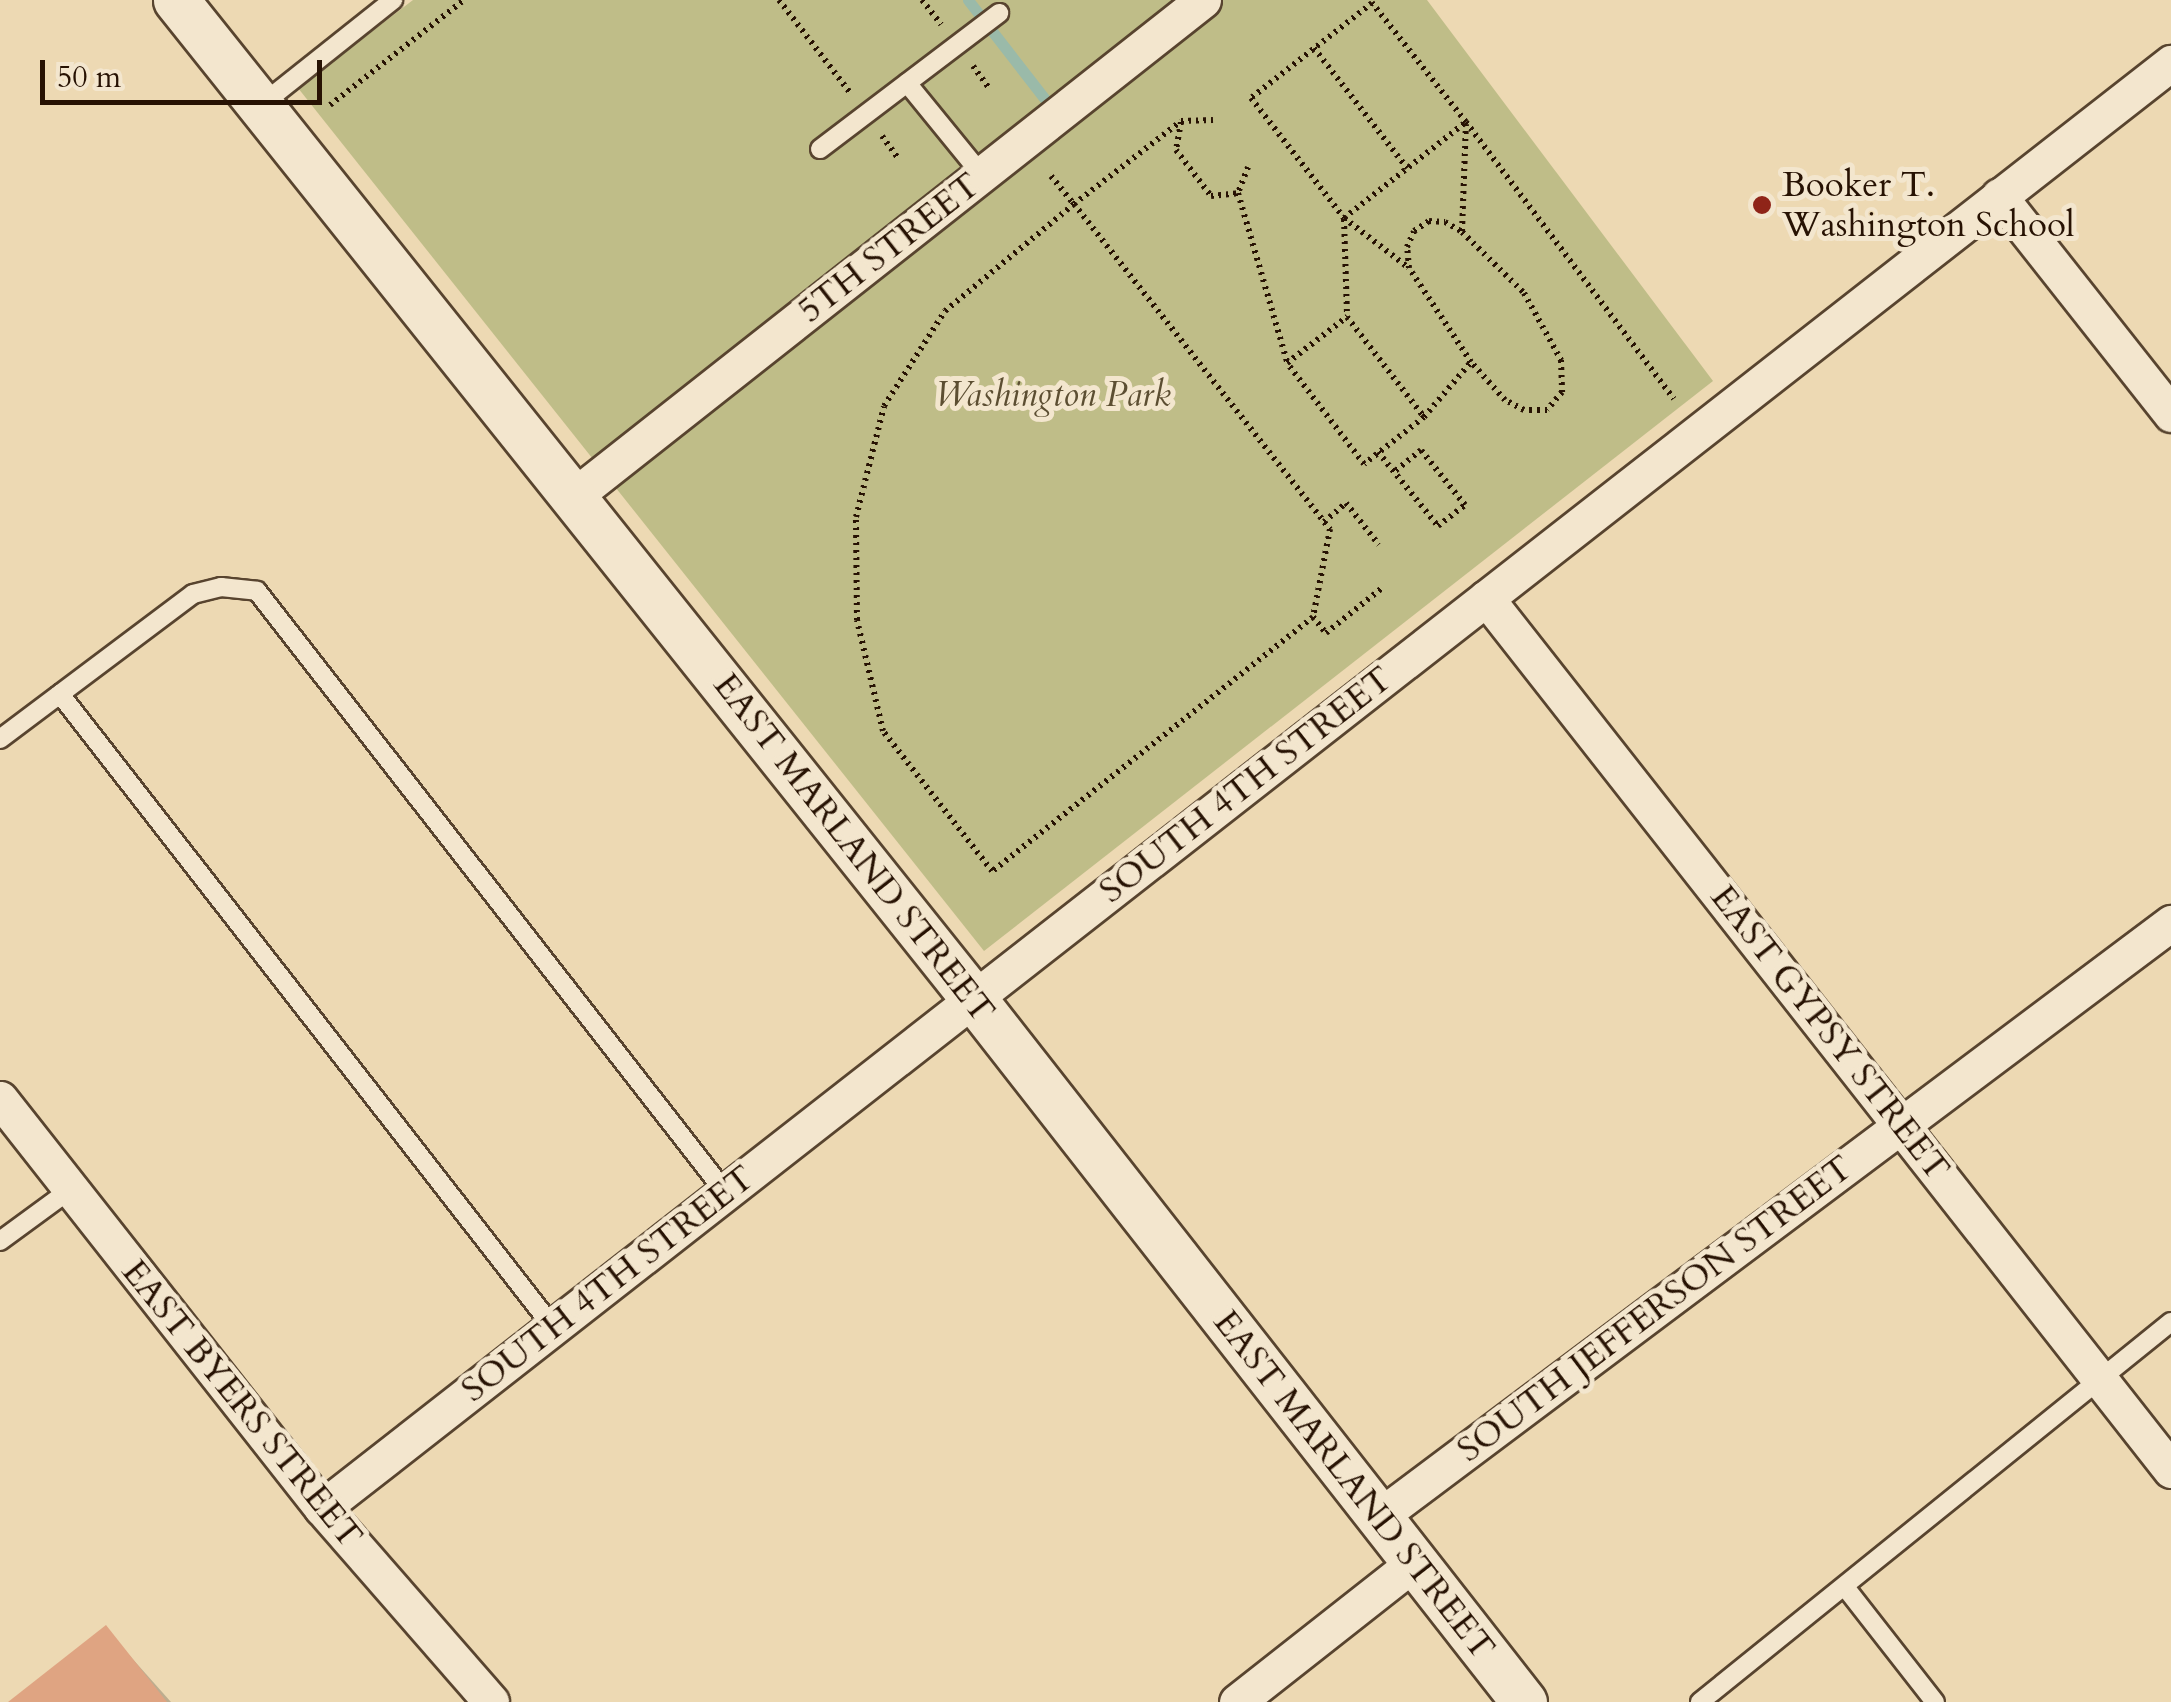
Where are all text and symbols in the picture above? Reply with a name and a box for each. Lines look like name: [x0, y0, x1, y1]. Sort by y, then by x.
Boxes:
scale bar: [45, 40, 328, 102]
text: 50 m: [57, 57, 121, 98]
street label: 5TH STREET: [790, 164, 988, 332]
place label: Booker T. Washington School: [1782, 164, 2075, 246]
marker: Booker T. Washington School: [1751, 194, 1773, 216]
park label: Washington Park: [935, 374, 1171, 416]
street label: SOUTH 4TH STREET: [1092, 658, 1400, 912]
street label: EAST MARLAND STREET: [705, 665, 1003, 1031]
street label: EAST GYPSY STREET: [1702, 877, 1958, 1189]
street label: SOUTH JEFFERSON STREET: [1449, 1147, 1861, 1471]
street label: SOUTH 4TH STREET: [454, 1157, 762, 1411]
street label: EAST BYERS STREET: [113, 1252, 371, 1556]
street label: EAST MARLAND STREET: [1205, 1302, 1503, 1668]

